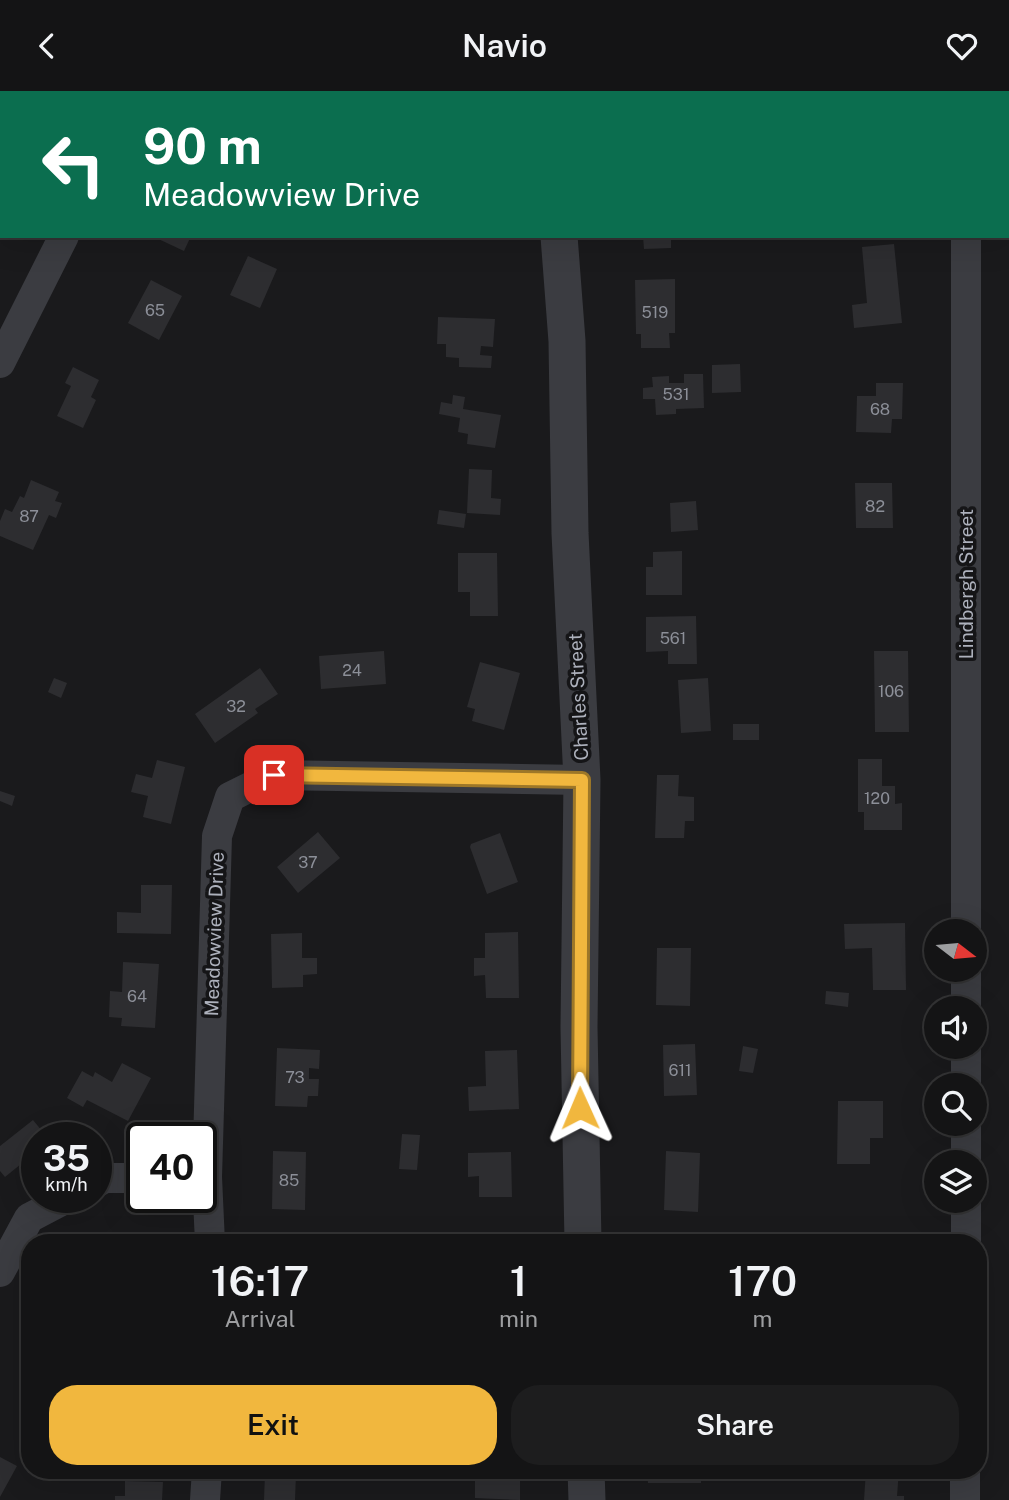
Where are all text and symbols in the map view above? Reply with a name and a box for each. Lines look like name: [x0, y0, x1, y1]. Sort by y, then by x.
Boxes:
icon: back: [28, 27, 66, 65]
text: Navio: [462, 27, 547, 64]
icon: heart: [943, 27, 981, 65]
text: 90 m: [143, 117, 262, 175]
icon: left: [28, 119, 119, 210]
text: Meadowview Drive: [143, 176, 420, 213]
house number: 65: [145, 301, 165, 320]
house number: 519: [642, 303, 668, 322]
house number: 531: [663, 385, 689, 404]
house number: 68: [870, 400, 890, 419]
house number: 82: [865, 497, 885, 516]
house number: 87: [19, 507, 39, 526]
street label: Lindbergh Street: [955, 509, 977, 659]
house number: 561: [660, 629, 686, 648]
street label: Charles Street: [564, 633, 592, 761]
house number: 24: [342, 661, 362, 680]
house number: 106: [878, 682, 904, 701]
house number: 32: [226, 697, 246, 716]
pin: [244, 745, 304, 805]
icon: arrive: [255, 756, 293, 794]
house number: 120: [864, 789, 890, 808]
street label: Meadowview Drive: [200, 851, 228, 1017]
house number: 37: [298, 853, 318, 872]
north arrow: [924, 919, 987, 982]
map controls: [924, 919, 987, 1213]
house number: 64: [127, 987, 147, 1006]
button: sound: [924, 996, 987, 1059]
house number: 611: [669, 1061, 691, 1080]
house number: 73: [285, 1068, 305, 1087]
position arrow: [543, 1071, 617, 1145]
button: search: [924, 1073, 987, 1136]
speed limit sign: 40: [126, 1122, 217, 1213]
text: 35: [43, 1138, 90, 1179]
button: layers: [924, 1150, 987, 1213]
house number: 85: [279, 1171, 299, 1190]
text: km/h: [45, 1174, 88, 1195]
text: 16:17: [211, 1256, 309, 1305]
text: 1: [510, 1256, 527, 1305]
text: 170: [728, 1256, 797, 1305]
text: Arrival: [225, 1305, 296, 1332]
text: min: [499, 1305, 538, 1332]
text: m: [753, 1305, 772, 1332]
button: Exit: [49, 1385, 497, 1465]
button: Share: [511, 1385, 959, 1465]

